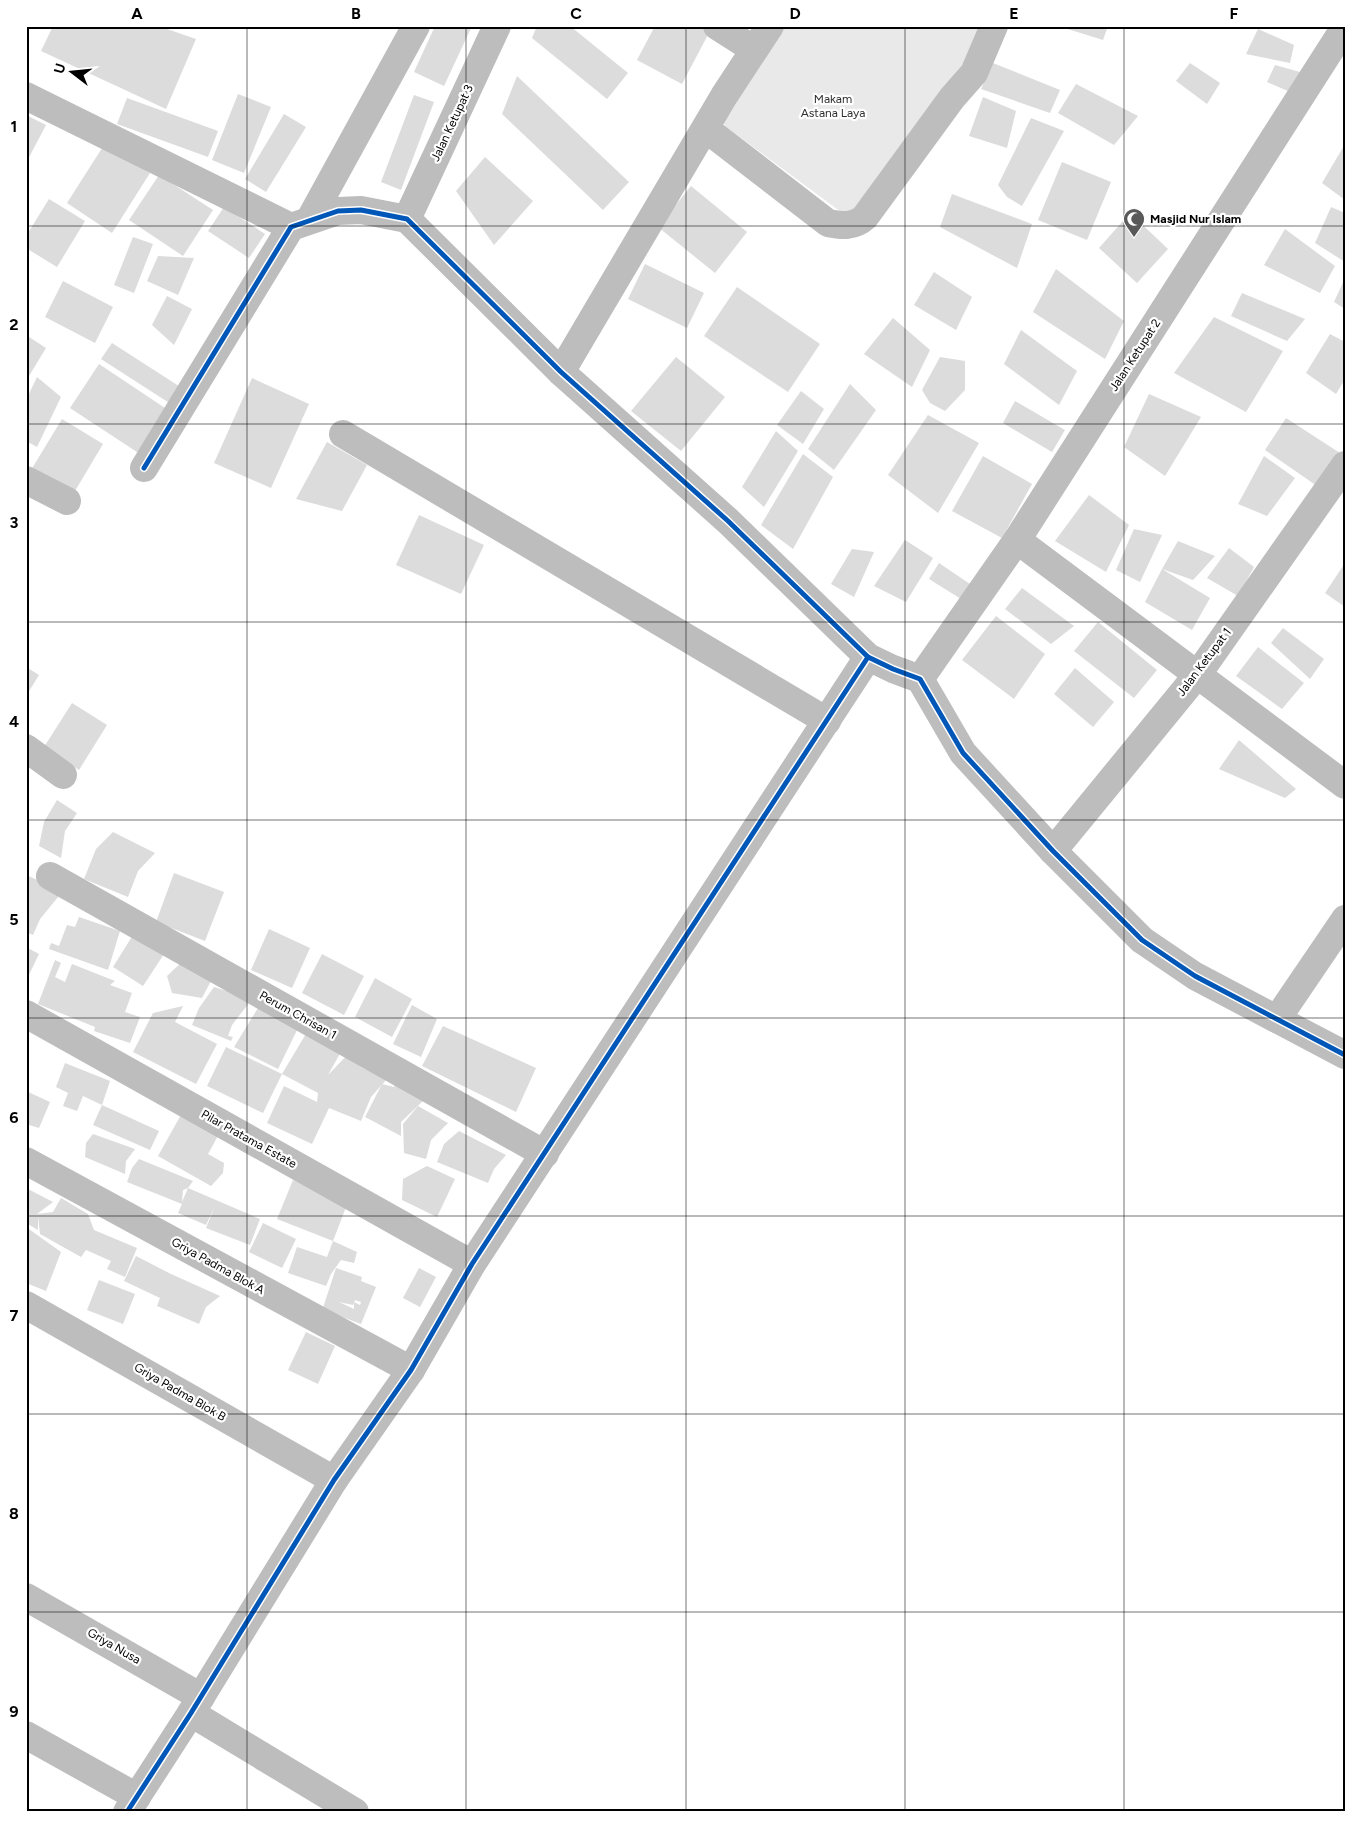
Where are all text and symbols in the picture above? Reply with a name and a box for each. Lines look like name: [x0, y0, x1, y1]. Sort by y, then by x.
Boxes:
text: A: [131, 4, 143, 23]
text: B: [351, 4, 361, 23]
text: C: [570, 4, 582, 23]
text: D: [789, 4, 801, 23]
text: E: [1009, 4, 1019, 23]
text: F: [1230, 4, 1239, 23]
north arrow: [48, 48, 98, 98]
text: U: [50, 61, 70, 76]
street label: Jalan Ketupat 3: [428, 82, 476, 164]
park label: Makam Astana Laya: [801, 92, 865, 120]
text: 1: [11, 117, 17, 136]
mosque icon: Masjid Nur Islam: [1122, 207, 1146, 238]
place label: Masjid Nur Islam: [1150, 212, 1241, 226]
text: 2: [9, 315, 19, 334]
street label: Jalan Ketupat 2: [1106, 316, 1164, 394]
text: 3: [10, 513, 19, 532]
street label: Jalan Ketupat 1: [1174, 625, 1234, 699]
text: 4: [9, 712, 19, 731]
text: 5: [9, 910, 19, 929]
street label: Perum Chrisan 1: [257, 988, 339, 1042]
street label: Pilar Pratama Estate: [199, 1107, 300, 1171]
text: 6: [9, 1108, 19, 1127]
street label: Griya Padma Blok A: [169, 1235, 267, 1297]
text: 7: [10, 1306, 19, 1325]
street label: Griya Padma Blok B: [132, 1360, 228, 1424]
text: 8: [9, 1504, 19, 1523]
street label: Griya Nusa: [85, 1625, 143, 1667]
text: 9: [9, 1702, 19, 1721]

